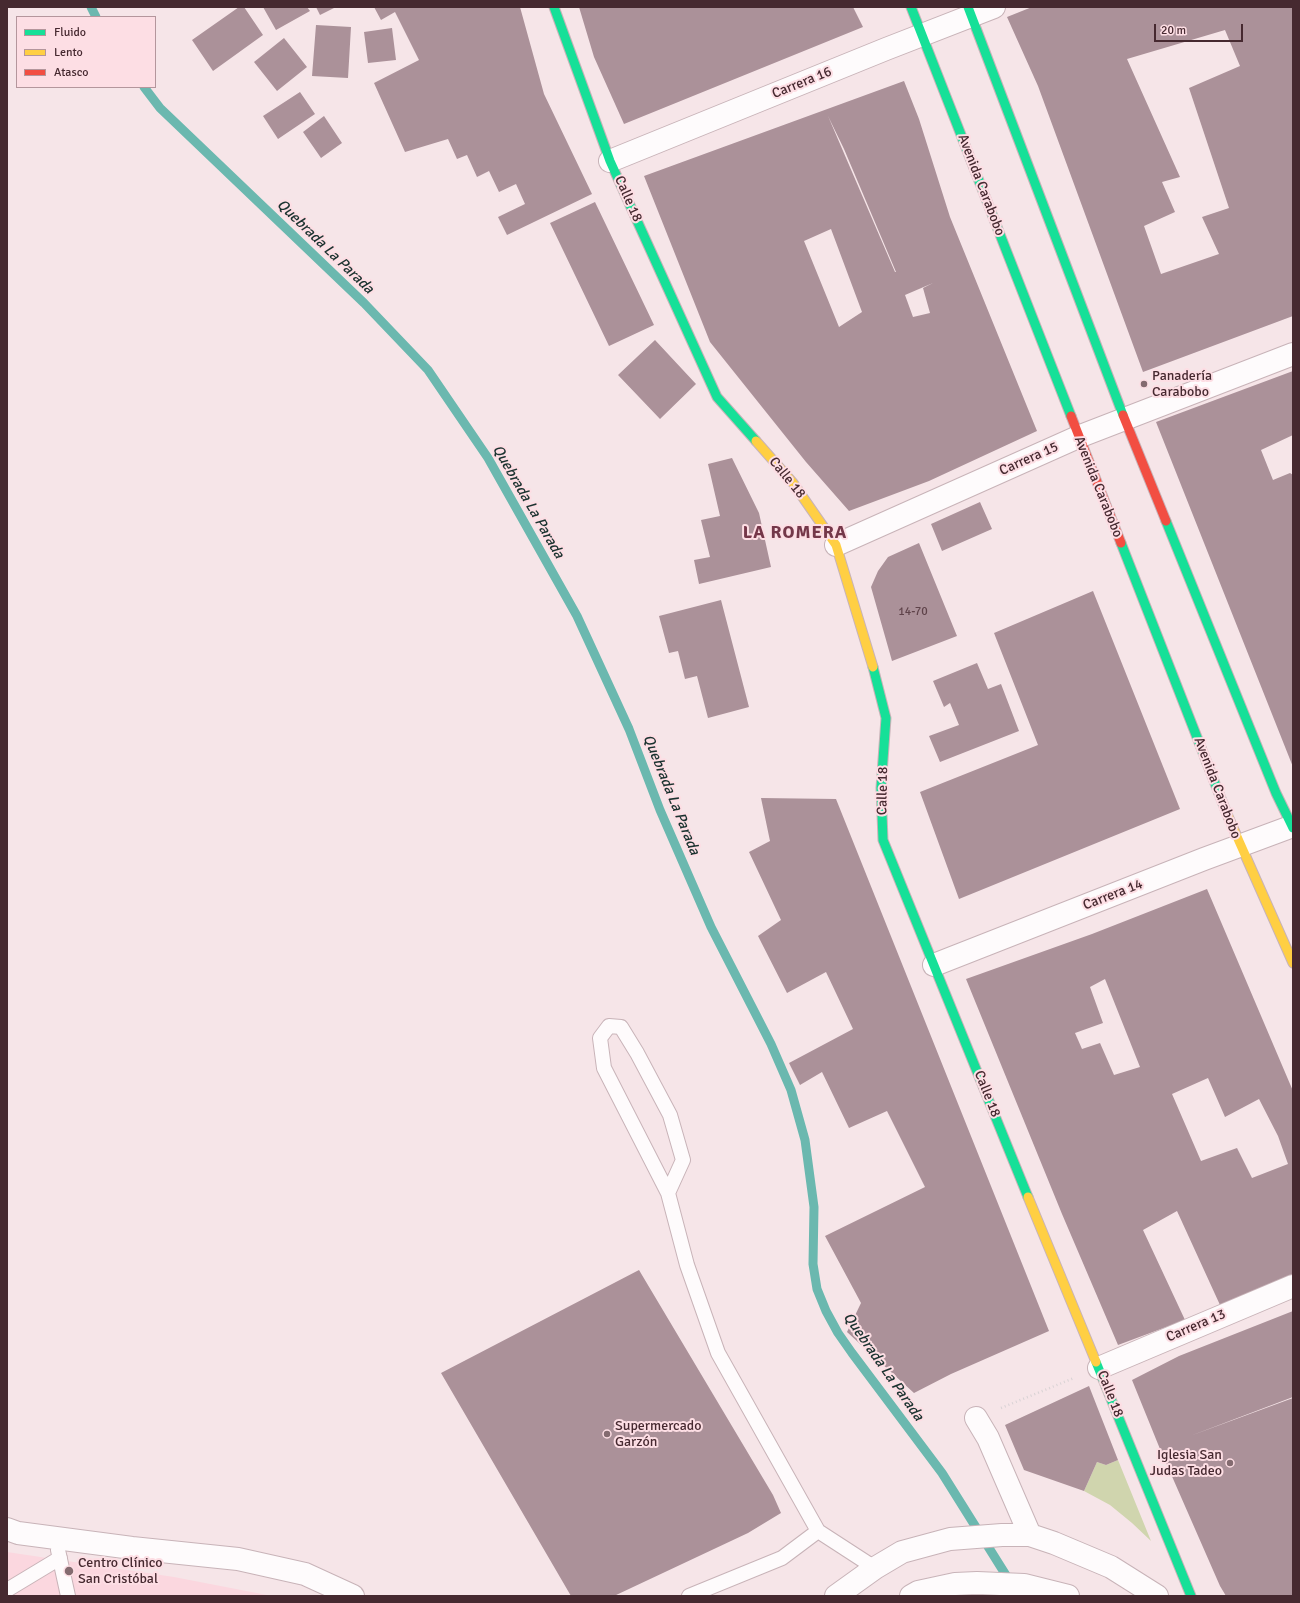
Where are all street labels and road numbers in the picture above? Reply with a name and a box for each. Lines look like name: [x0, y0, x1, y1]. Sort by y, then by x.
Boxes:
street label: Carrera 16: [770, 63, 834, 103]
street label: Avenida Carabobo: [954, 132, 1008, 238]
street label: Calle 18: [610, 173, 646, 225]
street label: Avenida Carabobo: [1070, 434, 1126, 540]
street label: Carrera 15: [997, 439, 1061, 479]
street label: Calle 18: [765, 454, 809, 502]
street label: Avenida Carabobo: [1190, 735, 1244, 841]
street label: Calle 18: [874, 767, 892, 815]
street label: Carrera 14: [1081, 876, 1145, 914]
street label: Calle 18: [970, 1068, 1004, 1120]
street label: Carrera 13: [1164, 1306, 1228, 1346]
street label: Calle 18: [1093, 1368, 1127, 1420]

